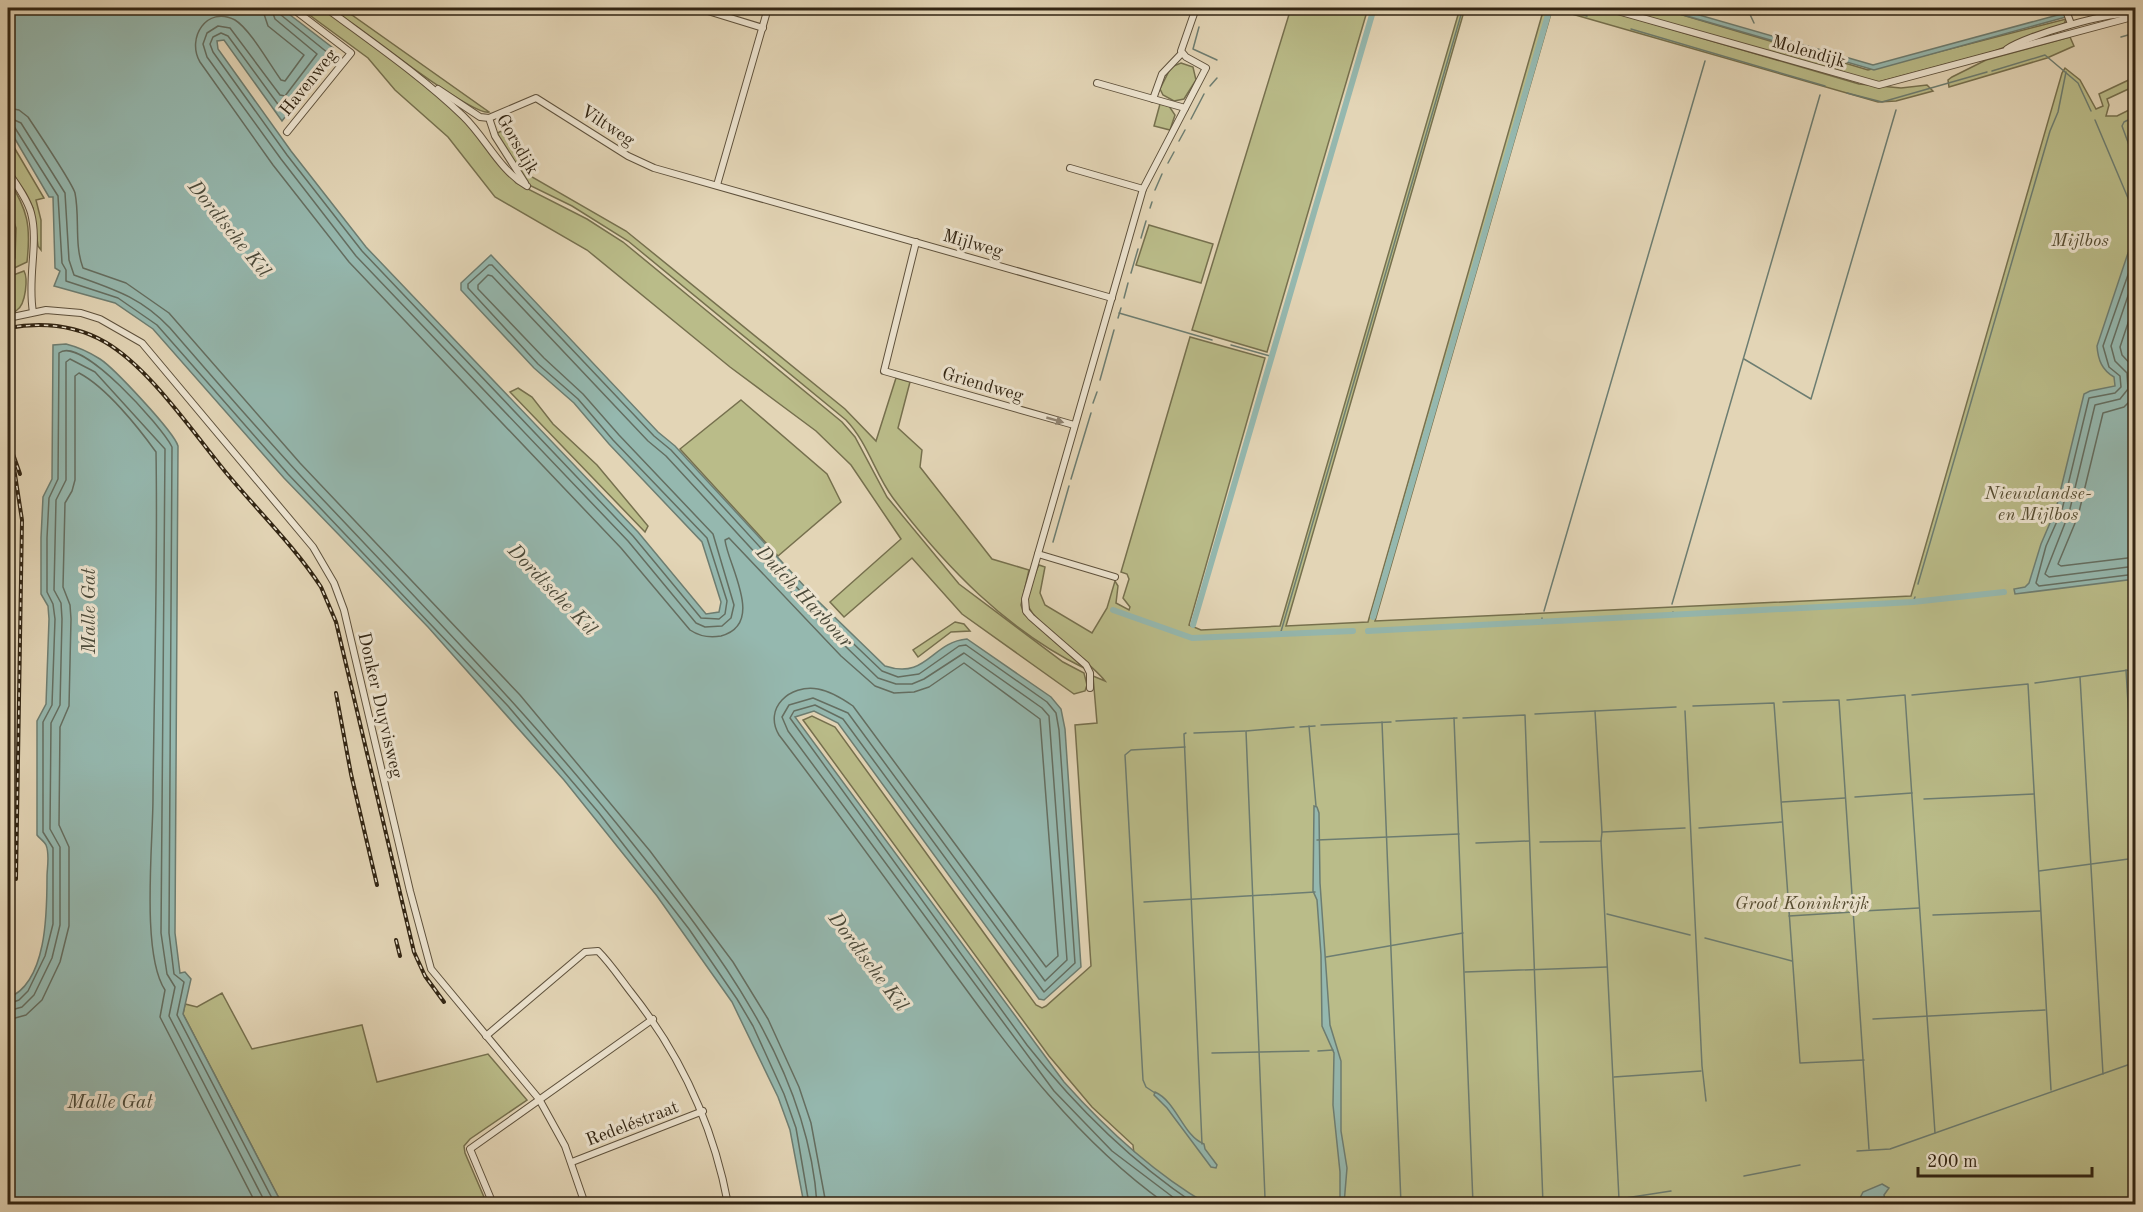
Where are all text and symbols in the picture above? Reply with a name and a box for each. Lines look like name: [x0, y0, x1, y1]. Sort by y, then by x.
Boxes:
street label: Molendijk: [1770, 33, 1848, 71]
street label: Havenweg: [277, 46, 341, 119]
street label: Viltweg: [577, 102, 638, 150]
street label: Gorsdijk: [493, 111, 542, 178]
water label: Dordtsche Kil: [183, 176, 274, 282]
street label: Mijlweg: [941, 227, 1005, 261]
park label: Mijlbos: [2050, 232, 2109, 250]
street label: Griendweg: [940, 365, 1026, 405]
one-way arrow: [1046, 416, 1064, 425]
park label: Nieuwlandse- en Mijlbos: [1983, 485, 2092, 524]
water label: Dordtsche Kil: [503, 540, 600, 640]
water label: Dutch Harbour: [751, 542, 856, 653]
water label: Malle Gat: [80, 567, 100, 655]
street label: Donker Duyvisweg: [354, 630, 406, 780]
park label: Groot Koninkrijk: [1735, 895, 1869, 913]
water label: Dordtsche Kil: [823, 908, 911, 1016]
water label: Malle Gat: [66, 1093, 154, 1113]
street label: Redeléstraat: [584, 1098, 681, 1150]
scale bar: [1918, 1140, 2092, 1178]
text: 200 m: [1927, 1153, 1978, 1171]

